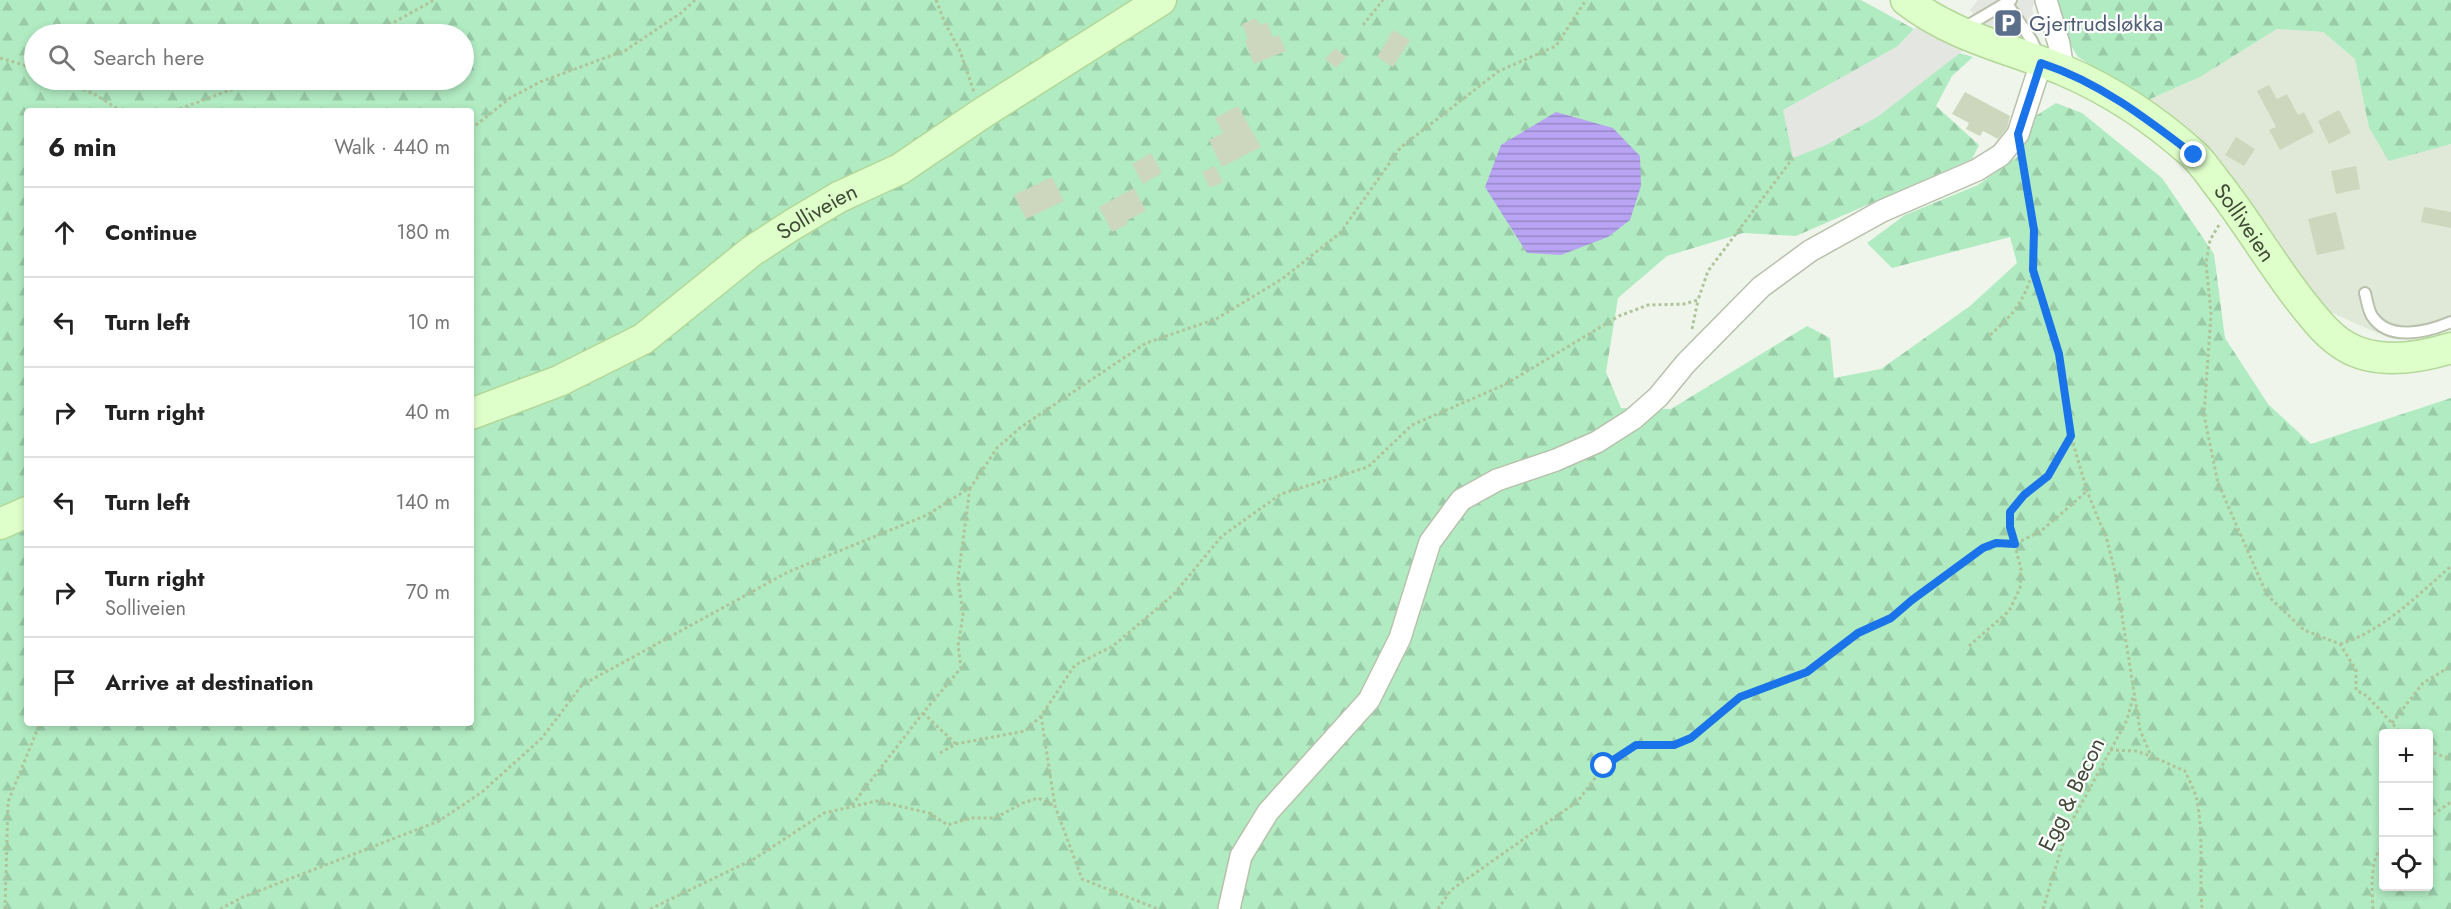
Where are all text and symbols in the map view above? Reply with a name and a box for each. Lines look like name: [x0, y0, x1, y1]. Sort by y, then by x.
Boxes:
parking icon: Gjertrudsløkka: [1992, 7, 2024, 39]
place label: Gjertrudsløkka: [2029, 7, 2163, 39]
search box: [24, 24, 474, 90]
icon: search: [45, 41, 78, 74]
text: Search here: [93, 41, 204, 73]
text: 6 min: [48, 128, 117, 166]
text: Walk · 440 m: [334, 133, 450, 162]
route end: [2180, 141, 2206, 167]
street label: Solliveien: [770, 175, 862, 247]
street label: Solliveien: [2206, 176, 2284, 268]
icon: ahead: [48, 216, 81, 249]
text: Continue: [105, 216, 197, 248]
text: 180 m: [396, 218, 450, 247]
icon: left: [48, 306, 81, 339]
text: Turn left: [105, 306, 190, 338]
text: 10 m: [407, 308, 450, 337]
icon: right: [48, 396, 81, 429]
text: Turn right: [105, 396, 205, 428]
text: 40 m: [405, 398, 450, 427]
icon: left: [48, 486, 81, 519]
text: Turn left: [105, 486, 190, 518]
text: 140 m: [396, 488, 450, 517]
text: Turn right: [105, 562, 205, 594]
icon: right: [48, 576, 81, 609]
text: 70 m: [406, 578, 450, 607]
text: Solliveien: [105, 594, 186, 623]
icon: arrive: [48, 666, 81, 699]
text: Arrive at destination: [105, 666, 314, 698]
map controls: [2379, 729, 2433, 891]
button: +: [2379, 729, 2433, 783]
street label: Egg & Becon: [2030, 732, 2112, 856]
route start: [1590, 752, 1616, 778]
button: −: [2379, 783, 2433, 837]
button: locate: [2379, 837, 2433, 891]

